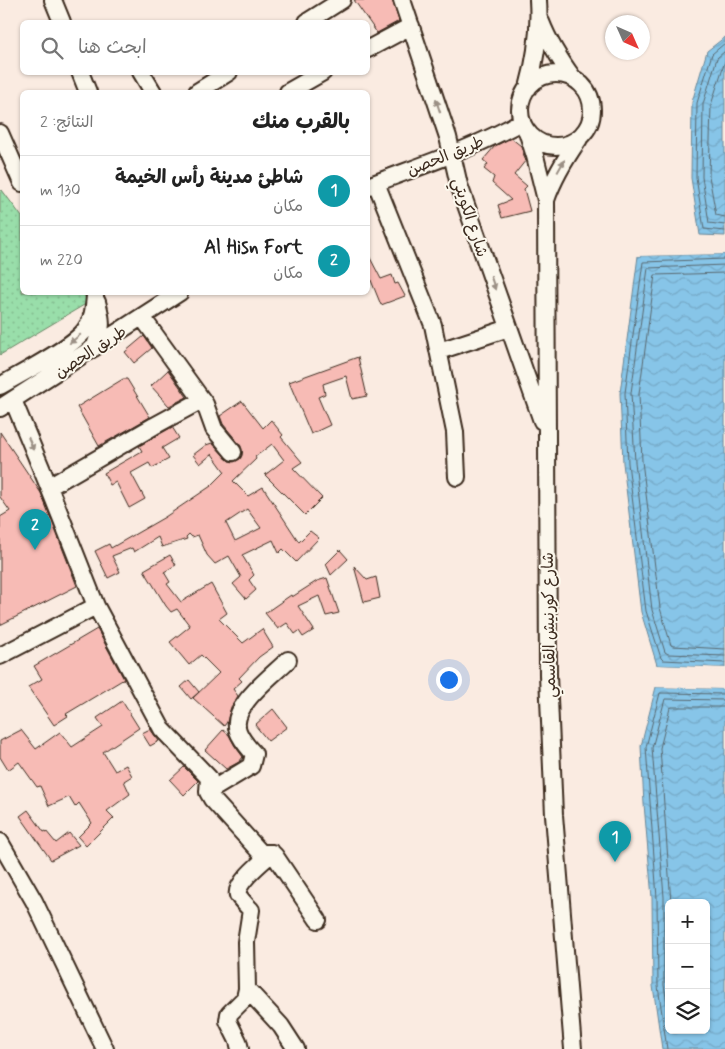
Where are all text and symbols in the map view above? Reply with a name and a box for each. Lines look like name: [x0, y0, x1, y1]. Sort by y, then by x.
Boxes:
north arrow: [605, 15, 650, 60]
search box: [20, 20, 370, 75]
icon: search: [38, 34, 66, 62]
text: ابحث هنا: [78, 35, 147, 60]
one-way arrow: [434, 98, 442, 113]
text: بالقرب منك: [252, 108, 350, 136]
text: النتائج: 2: [40, 112, 93, 133]
street label: طريق الحصن: [404, 131, 487, 181]
one-way arrow: [557, 158, 565, 173]
text: شاطئ مدينة رأس الخيمة: [115, 165, 303, 190]
street label: شارع الكويتي: [444, 175, 492, 261]
text: 130 m: [40, 180, 81, 201]
text: 1: [330, 180, 338, 201]
text: مكان: [273, 196, 303, 217]
text: Al Hisn Fort: [204, 235, 303, 260]
text: 220 m: [40, 250, 83, 271]
text: 2: [330, 250, 338, 271]
text: مكان: [273, 263, 303, 284]
one-way arrow: [490, 275, 497, 290]
street label: طريق الحصن: [51, 321, 131, 383]
one-way arrow: [69, 333, 82, 344]
one-way arrow: [27, 437, 35, 452]
pin: 2: [19, 509, 51, 550]
street label: شارع كورنيش القاسمي: [538, 552, 564, 698]
your location: [436, 667, 462, 693]
pin: 1: [599, 821, 631, 862]
map controls: [665, 899, 710, 1034]
button: +: [665, 899, 710, 944]
button: −: [665, 944, 710, 989]
button: layers: [665, 989, 710, 1034]

